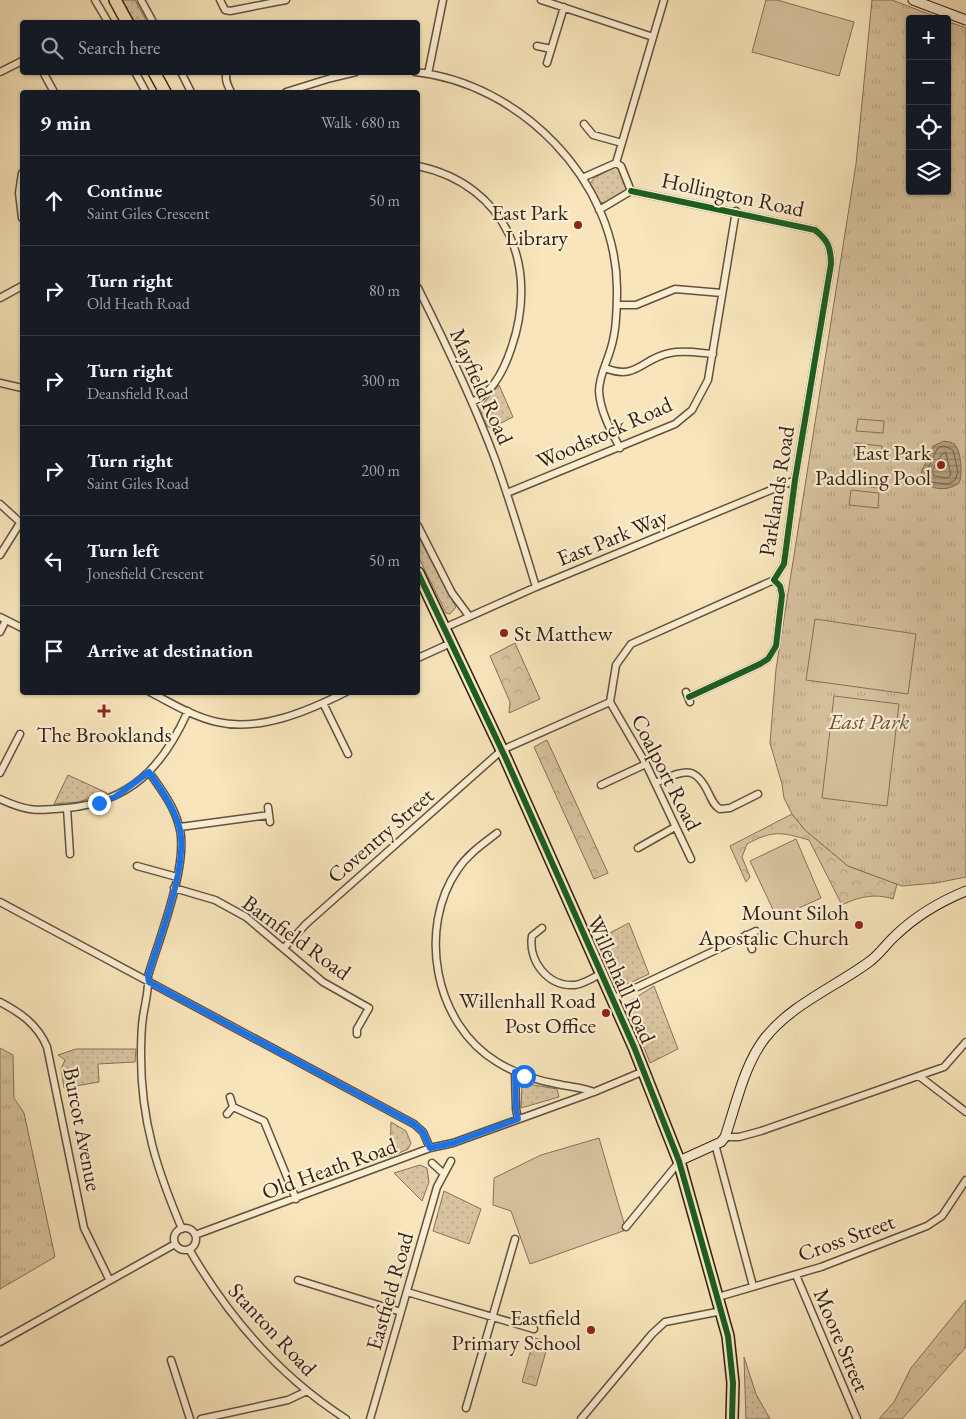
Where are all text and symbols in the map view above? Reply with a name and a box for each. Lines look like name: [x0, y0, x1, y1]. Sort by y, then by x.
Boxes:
map controls: [906, 15, 951, 195]
button: +: [906, 15, 951, 60]
search box: [20, 20, 420, 75]
icon: search: [38, 34, 66, 62]
text: Search here: [78, 35, 160, 60]
button: −: [906, 60, 951, 105]
button: locate: [906, 105, 951, 150]
text: 9 min: [40, 109, 91, 136]
text: Walk · 680 m: [321, 112, 400, 133]
button: layers: [906, 150, 951, 195]
street label: Hollington Road: [659, 165, 808, 224]
text: Continue: [87, 178, 162, 203]
icon: ahead: [40, 187, 68, 215]
text: 50 m: [369, 190, 400, 211]
place label: East Park Library: [491, 198, 569, 252]
text: Saint Giles Crescent: [87, 203, 209, 224]
marker: East Park Library: [572, 219, 584, 231]
text: Turn right: [87, 268, 173, 293]
icon: right: [40, 277, 68, 305]
text: 80 m: [369, 280, 400, 301]
text: Old Heath Road: [87, 293, 190, 314]
street label: Mayfield Road: [443, 323, 520, 450]
text: Turn right: [87, 358, 173, 383]
icon: right: [40, 367, 68, 395]
text: 300 m: [361, 370, 400, 391]
text: Deansfield Road: [87, 383, 188, 404]
street label: Woodstock Road: [532, 389, 677, 475]
street label: Parklands Road: [752, 423, 801, 558]
place label: East Park Paddling Pool: [815, 438, 932, 492]
text: Turn right: [87, 448, 173, 473]
icon: right: [40, 457, 68, 485]
marker: East Park Paddling Pool: [935, 459, 947, 471]
text: 200 m: [361, 460, 400, 481]
text: Saint Giles Road: [87, 473, 189, 494]
street label: East Park Way: [552, 502, 672, 573]
text: Turn left: [87, 538, 159, 563]
icon: left: [40, 547, 68, 575]
text: 50 m: [369, 550, 400, 571]
text: Jonesfield Crescent: [87, 563, 204, 584]
place label: St Matthew: [514, 619, 613, 648]
marker: St Matthew: [498, 627, 510, 639]
icon: arrive: [40, 637, 68, 665]
text: Arrive at destination: [87, 638, 253, 663]
marker: The Brooklands: [97, 704, 111, 718]
park label: East Park: [828, 707, 909, 736]
street label: Coalport Road: [625, 709, 709, 836]
place label: The Brooklands: [37, 720, 172, 749]
street label: Coventry Street: [321, 781, 440, 890]
route end: [88, 792, 111, 815]
street label: Barnfield Road: [237, 888, 357, 987]
place label: Mount Siloh Apostalic Church: [697, 898, 849, 952]
street label: Willenhall Road: [580, 911, 663, 1048]
marker: Mount Siloh Apostalic Church: [853, 919, 865, 931]
place label: Willenhall Road Post Office: [459, 986, 597, 1040]
marker: Willenhall Road Post Office: [600, 1007, 612, 1019]
street label: Burcot Avenue: [56, 1065, 109, 1194]
route start: [513, 1065, 536, 1088]
street label: Old Heath Road: [258, 1130, 401, 1206]
street label: Cross Street: [794, 1207, 899, 1268]
street label: Eastfield Road: [359, 1228, 420, 1354]
street label: Stanton Road: [222, 1277, 324, 1383]
street label: Moore Street: [807, 1284, 876, 1396]
place label: Eastfield Primary School: [452, 1303, 582, 1357]
marker: Eastfield Primary School: [585, 1324, 597, 1336]

